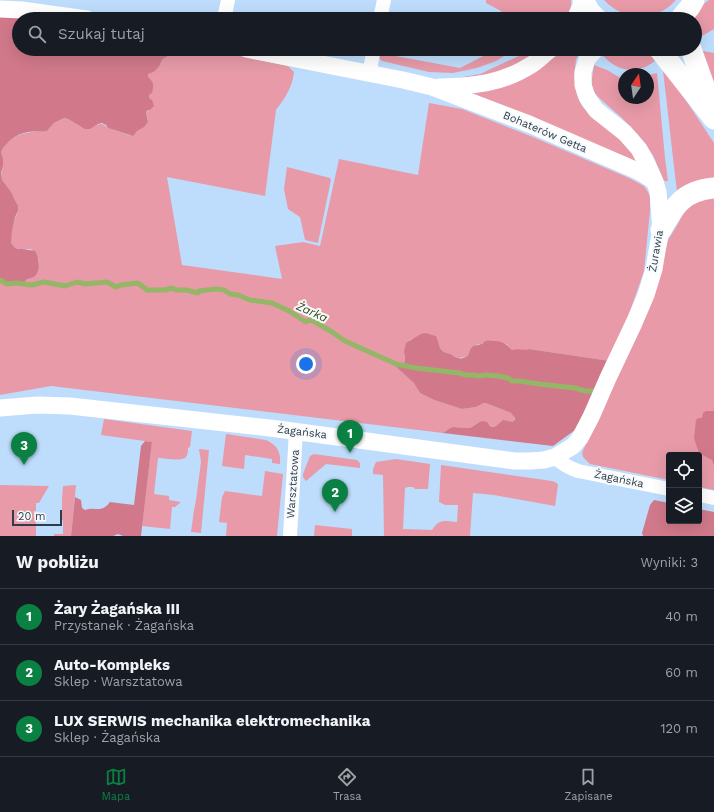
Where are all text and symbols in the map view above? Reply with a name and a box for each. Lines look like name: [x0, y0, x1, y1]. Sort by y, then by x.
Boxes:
search box: [12, 12, 702, 56]
icon: search: [26, 23, 48, 45]
text: Szukaj tutaj: [58, 25, 145, 43]
north arrow: [618, 68, 654, 104]
street label: Bohaterów Getta: [501, 108, 589, 156]
street label: Żurawia: [645, 229, 666, 273]
water label: Żarka: [293, 299, 330, 325]
your location: [296, 354, 316, 374]
pin: 1: [337, 420, 363, 453]
street label: Żagańska: [276, 421, 328, 442]
pin: 3: [11, 432, 37, 465]
street label: Warsztatowa: [284, 449, 302, 519]
map controls: [666, 452, 702, 524]
button: locate: [666, 452, 702, 488]
street label: Żagańska: [593, 466, 645, 491]
pin: 2: [322, 479, 348, 512]
button: layers: [666, 488, 702, 524]
scale bar: [12, 508, 62, 527]
text: 20 m: [18, 510, 46, 523]
text: W pobliżu: [16, 552, 99, 572]
text: Wyniki: 3: [641, 555, 698, 570]
text: Żary Żagańska III: [54, 600, 180, 618]
text: 1: [26, 609, 32, 624]
text: 40 m: [665, 609, 698, 624]
text: Przystanek · Żagańska: [54, 618, 194, 633]
text: Auto-Kompleks: [54, 656, 170, 674]
text: 2: [25, 665, 33, 680]
text: 60 m: [665, 665, 698, 680]
text: Sklep · Warsztatowa: [54, 674, 183, 689]
text: LUX SERWIS mechanika elektromechanika: [54, 712, 370, 730]
text: 3: [25, 721, 33, 736]
text: 120 m: [660, 721, 698, 736]
text: Sklep · Żagańska: [54, 730, 160, 745]
tab: Mapa: [101, 766, 130, 803]
tab: Trasa: [333, 766, 361, 803]
tab: Zapisane: [564, 766, 613, 803]

